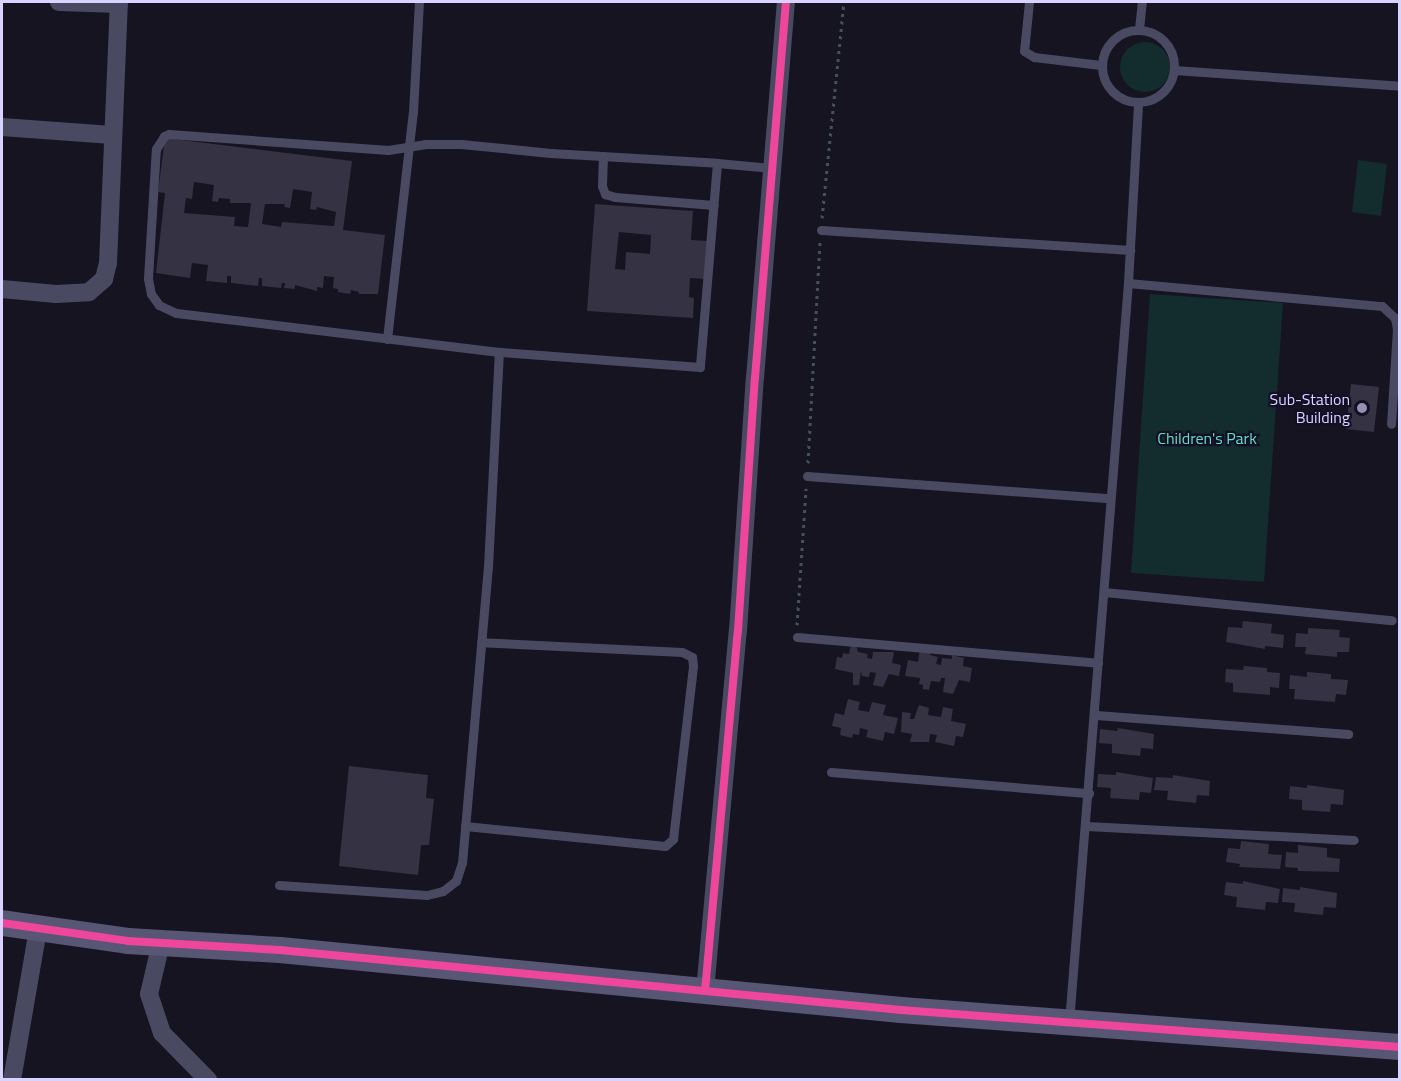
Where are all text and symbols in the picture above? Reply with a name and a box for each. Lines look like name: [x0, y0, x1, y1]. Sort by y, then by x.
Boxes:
place label: Sub-Station Building: [1270, 389, 1350, 427]
marker: Sub-Station Building: [1355, 401, 1369, 415]
park label: Children's Park: [1157, 428, 1257, 448]

